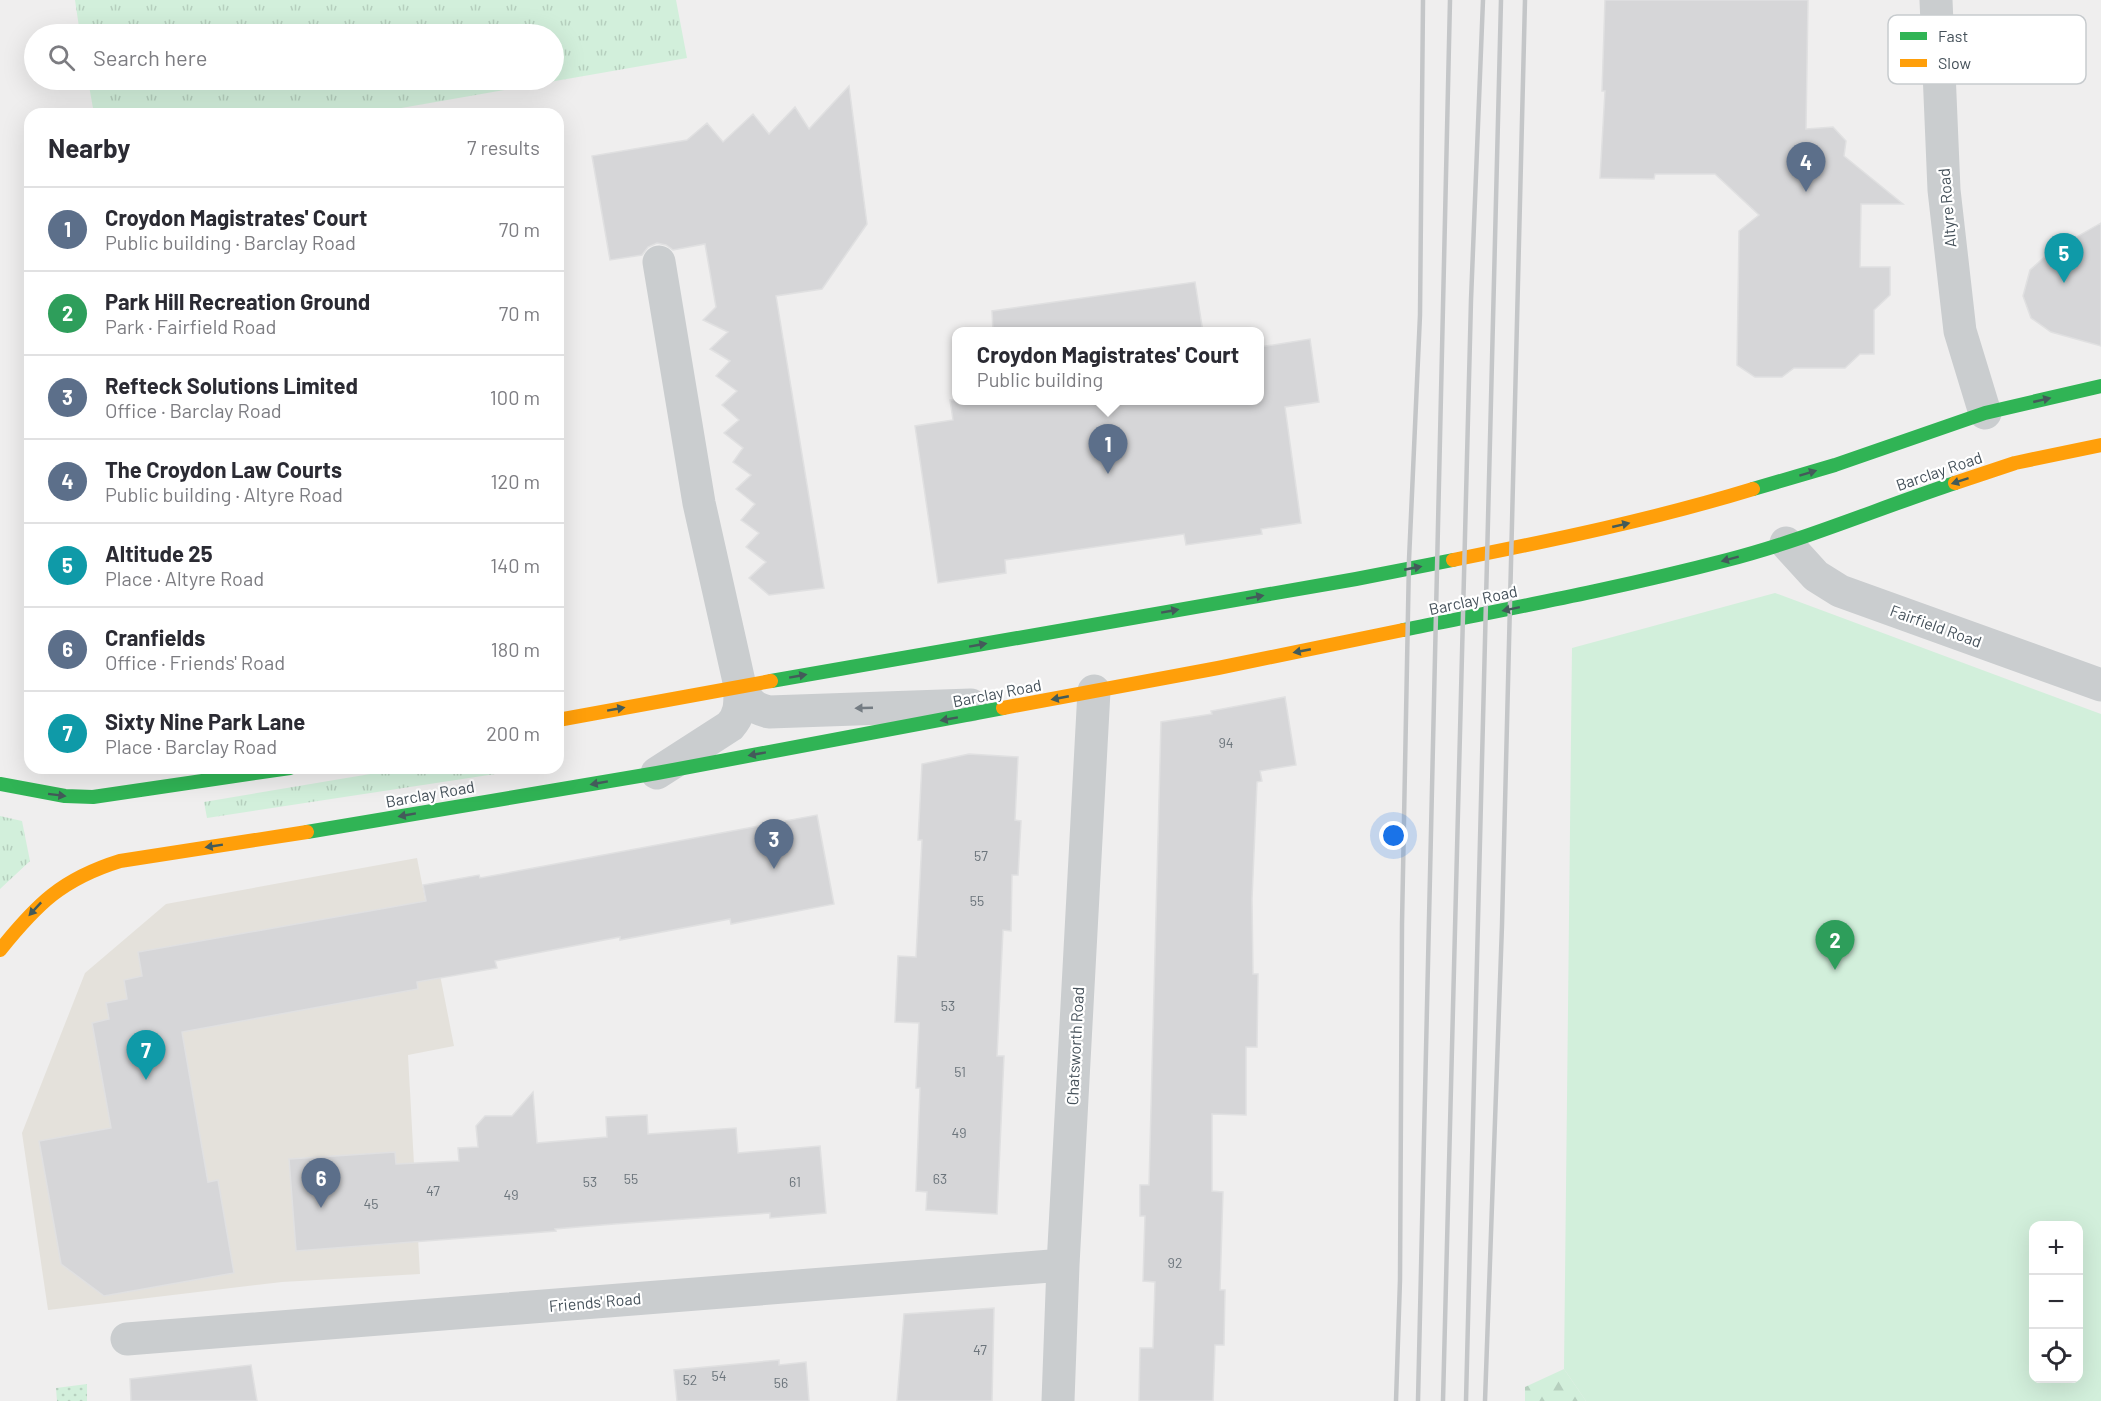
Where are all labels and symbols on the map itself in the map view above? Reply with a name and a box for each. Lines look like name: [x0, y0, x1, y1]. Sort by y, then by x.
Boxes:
legend: [1888, 15, 2086, 84]
text: Fast: [1938, 26, 1968, 45]
text: Slow: [1938, 53, 1971, 72]
pin: 4: [1786, 142, 1826, 192]
street label: Altyre Road: [1934, 168, 1959, 248]
pin: 5: [2044, 234, 2084, 283]
one-way arrow: [2032, 395, 2051, 404]
pin: 1: [1088, 424, 1128, 474]
street label: Barclay Road: [1893, 447, 1984, 494]
one-way arrow: [1799, 468, 1817, 477]
one-way arrow: [1950, 477, 1968, 487]
one-way arrow: [1611, 520, 1630, 529]
one-way arrow: [1721, 555, 1739, 564]
one-way arrow: [1404, 563, 1423, 572]
street label: Barclay Road: [1427, 581, 1519, 618]
one-way arrow: [1245, 592, 1264, 601]
street label: Fairfield Road: [1888, 600, 1985, 651]
one-way arrow: [1501, 605, 1520, 614]
one-way arrow: [1160, 607, 1179, 616]
one-way arrow: [968, 640, 987, 649]
one-way arrow: [1292, 647, 1311, 656]
one-way arrow: [788, 672, 807, 681]
street label: Barclay Road: [951, 675, 1043, 710]
one-way arrow: [1051, 694, 1070, 703]
one-way arrow: [854, 703, 873, 712]
one-way arrow: [606, 705, 625, 714]
one-way arrow: [939, 715, 958, 724]
house number: 94: [1218, 734, 1234, 751]
one-way arrow: [747, 750, 766, 759]
street label: Barclay Road: [384, 776, 476, 811]
one-way arrow: [590, 778, 609, 787]
one-way arrow: [48, 790, 67, 800]
one-way arrow: [397, 811, 416, 820]
pin: 3: [754, 820, 794, 869]
your location: [1379, 821, 1408, 850]
one-way arrow: [205, 842, 224, 851]
house number: 57: [974, 847, 988, 864]
house number: 55: [970, 892, 984, 909]
one-way arrow: [28, 901, 42, 916]
pin: 2: [1816, 920, 1854, 970]
street label: Chatsworth Road: [1062, 986, 1087, 1106]
house number: 53: [941, 997, 955, 1014]
pin: 7: [126, 1030, 166, 1080]
house number: 51: [954, 1063, 966, 1080]
house number: 49: [951, 1124, 967, 1141]
pin: 6: [302, 1158, 340, 1208]
house number: 55: [624, 1170, 638, 1187]
house number: 63: [933, 1170, 947, 1187]
house number: 53: [583, 1173, 597, 1190]
house number: 61: [789, 1173, 801, 1190]
house number: 47: [426, 1182, 440, 1199]
house number: 49: [503, 1186, 519, 1203]
house number: 45: [364, 1195, 378, 1212]
house number: 92: [1168, 1254, 1182, 1271]
street label: Friends' Road: [548, 1288, 642, 1315]
house number: 47: [973, 1341, 987, 1358]
house number: 54: [712, 1367, 726, 1384]
house number: 52: [683, 1371, 697, 1388]
house number: 56: [774, 1374, 788, 1391]

